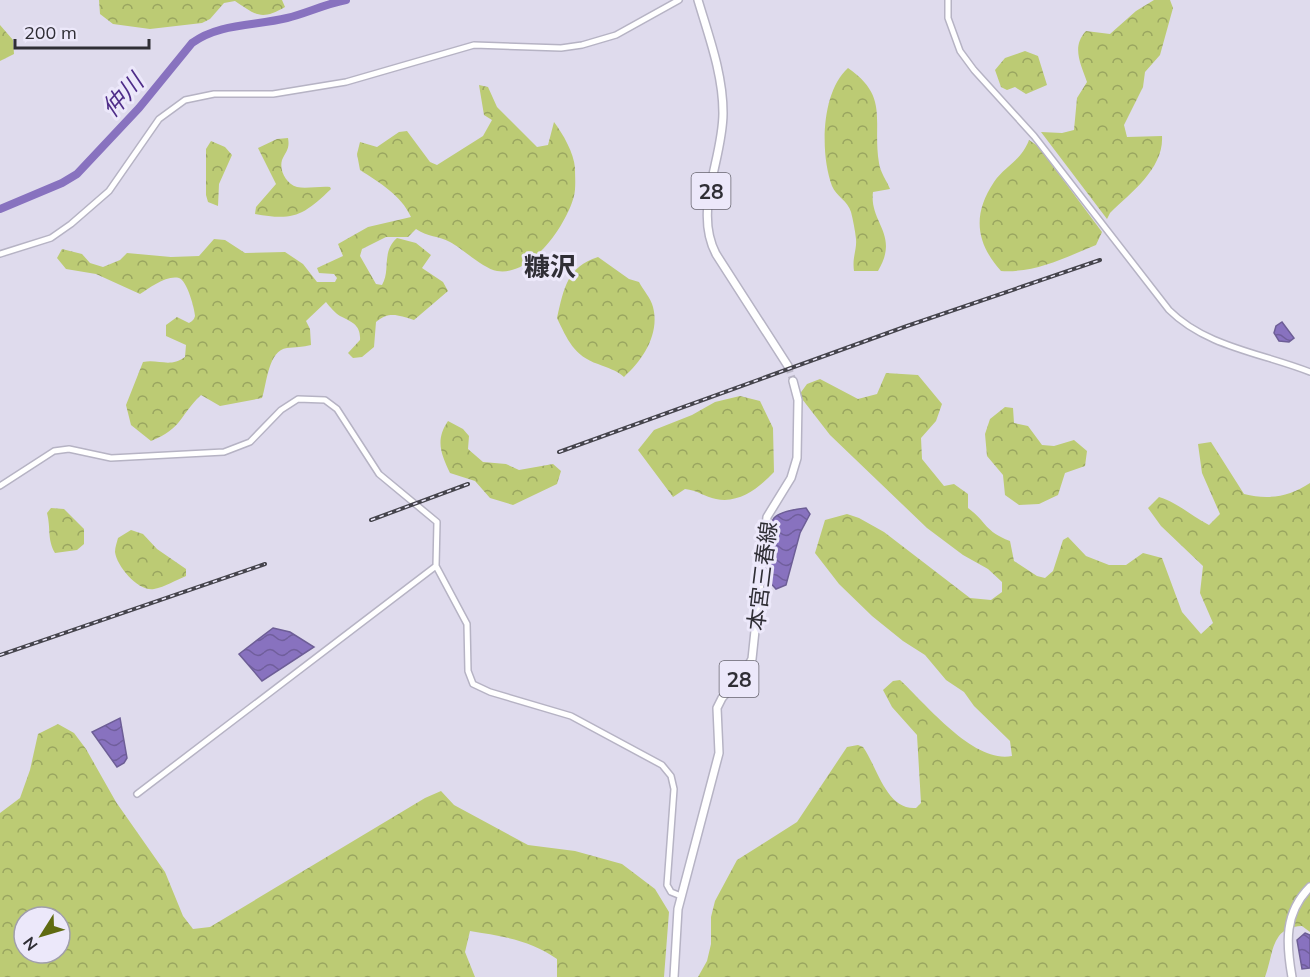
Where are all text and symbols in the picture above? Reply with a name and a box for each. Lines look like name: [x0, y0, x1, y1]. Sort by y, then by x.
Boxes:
scale bar: [15, 12, 148, 50]
text: 200 m: [24, 21, 77, 44]
water label: 仲川: [95, 65, 151, 123]
road number: 28: [692, 173, 730, 209]
district label: 糠沢: [524, 250, 576, 283]
street label: 本宮三春線: [741, 520, 783, 632]
road number: 28: [720, 661, 758, 697]
north arrow: [12, 905, 72, 965]
text: N: [18, 933, 42, 955]

